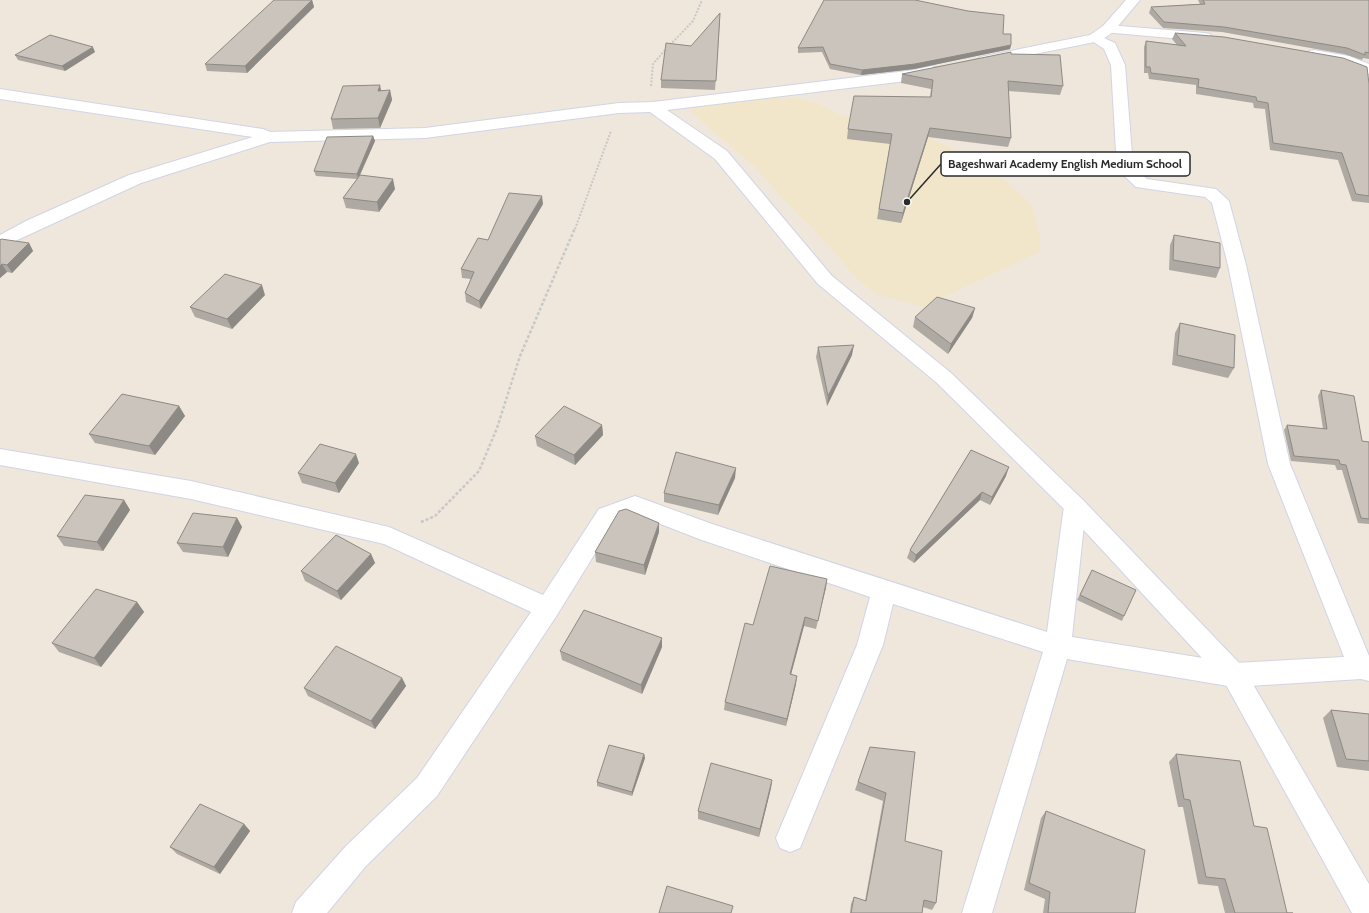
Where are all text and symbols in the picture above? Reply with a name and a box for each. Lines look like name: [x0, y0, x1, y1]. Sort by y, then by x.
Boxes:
callout: Bageshwari Academy English Medium School: [941, 152, 1190, 176]
text: Bageshwari Academy English Medium School: [948, 156, 1182, 171]

